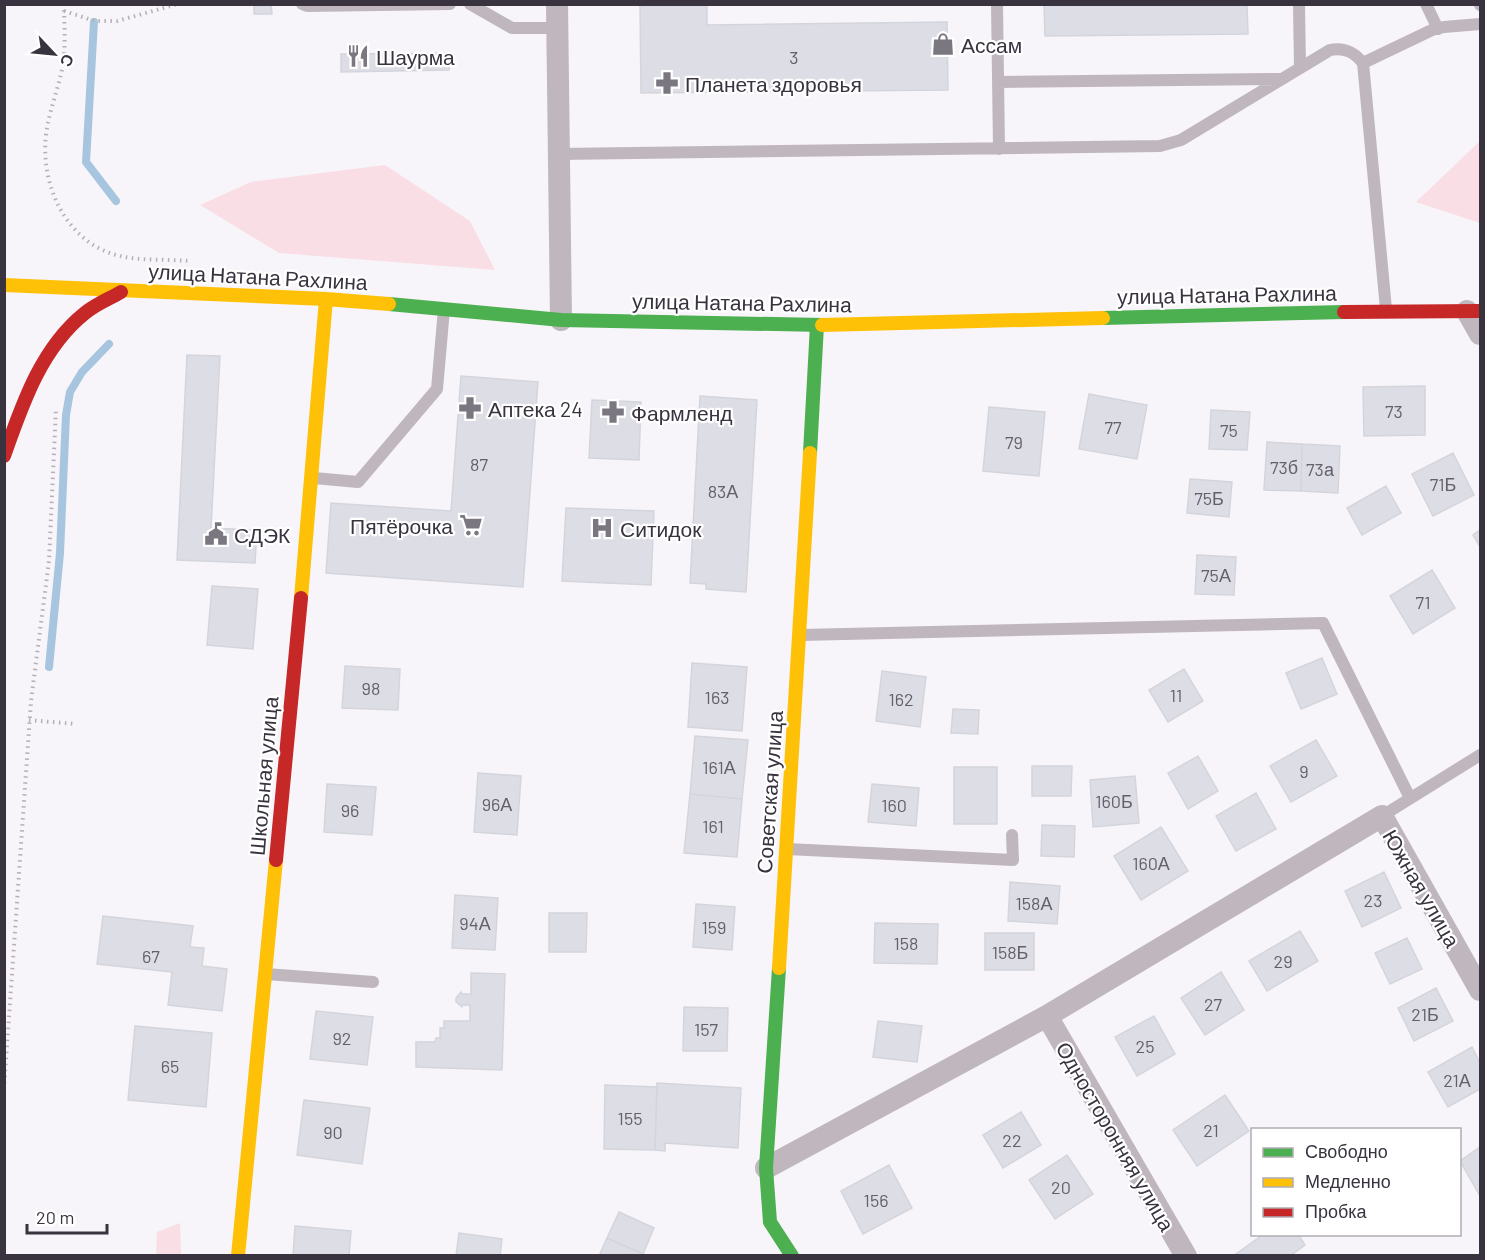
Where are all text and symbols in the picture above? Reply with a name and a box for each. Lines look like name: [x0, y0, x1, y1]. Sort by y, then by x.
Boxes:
north arrow: [24, 24, 84, 84]
shop icon: Ассам: [930, 31, 956, 57]
place label: Ассам: [961, 32, 1022, 57]
restaurant icon: Шаурма: [345, 43, 371, 69]
place label: Шаурма: [376, 44, 455, 69]
house number: 3: [789, 46, 799, 68]
text: С: [57, 51, 79, 71]
pharmacy icon: Планета здоровья: [654, 70, 680, 96]
place label: Планета здоровья: [685, 71, 862, 96]
street label: улица Натана Рахлина: [148, 258, 369, 294]
street label: улица Натана Рахлина: [1117, 280, 1337, 308]
street label: улица Натана Рахлина: [632, 288, 852, 316]
pharmacy icon: Аптека 24: [457, 395, 483, 421]
place label: Аптека 24: [488, 396, 583, 421]
pharmacy icon: Фармленд: [600, 399, 626, 425]
place label: Фармленд: [631, 400, 733, 425]
house number: 73: [1385, 400, 1403, 422]
house number: 77: [1104, 416, 1122, 438]
house number: 75: [1220, 419, 1238, 441]
house number: 79: [1005, 431, 1023, 453]
house number: 87: [470, 453, 488, 475]
house number: 73б: [1270, 456, 1298, 478]
house number: 73а: [1306, 458, 1335, 480]
house number: 71Б: [1430, 473, 1456, 495]
house number: 83А: [708, 480, 738, 502]
house number: 75Б: [1194, 487, 1224, 509]
supermarket icon: Пятёрочка: [458, 512, 484, 538]
place label: Пятёрочка: [350, 513, 453, 538]
hospital icon: Ситидок: [589, 515, 615, 541]
place label: Ситидок: [620, 516, 702, 541]
public building icon: СДЭК: [203, 521, 229, 547]
place label: СДЭК: [234, 522, 291, 547]
house number: 75А: [1201, 564, 1231, 586]
house number: 71: [1416, 591, 1430, 613]
house number: 98: [362, 677, 380, 699]
house number: 11: [1170, 684, 1182, 706]
house number: 163: [705, 686, 729, 708]
house number: 162: [888, 688, 914, 710]
street label: Школьная улица: [244, 695, 282, 857]
street label: Советская улица: [751, 709, 787, 874]
house number: 161А: [702, 756, 736, 778]
house number: 9: [1299, 760, 1309, 782]
house number: 160Б: [1095, 790, 1133, 812]
house number: 96А: [482, 793, 512, 815]
house number: 160: [881, 794, 907, 816]
house number: 96: [341, 799, 359, 821]
house number: 161: [702, 815, 724, 837]
street label: Южная улица: [1378, 825, 1466, 952]
house number: 160А: [1132, 852, 1170, 874]
house number: 23: [1364, 889, 1382, 911]
house number: 158А: [1016, 892, 1052, 914]
house number: 94А: [459, 912, 491, 934]
house number: 159: [702, 916, 726, 938]
house number: 158: [894, 932, 918, 954]
house number: 158Б: [992, 941, 1028, 963]
house number: 67: [142, 945, 160, 967]
house number: 29: [1273, 950, 1293, 972]
house number: 27: [1204, 993, 1223, 1015]
house number: 21Б: [1411, 1003, 1439, 1025]
house number: 157: [694, 1018, 719, 1040]
house number: 92: [332, 1027, 352, 1049]
house number: 25: [1136, 1035, 1154, 1057]
street label: Односторонняя улица: [1052, 1037, 1181, 1235]
house number: 65: [161, 1055, 179, 1077]
house number: 21А: [1443, 1069, 1471, 1091]
house number: 155: [618, 1107, 642, 1129]
house number: 21: [1203, 1119, 1219, 1141]
house number: 90: [323, 1121, 343, 1143]
legend: [1251, 1128, 1461, 1236]
house number: 22: [1002, 1129, 1022, 1151]
text: Свободно: [1305, 1140, 1388, 1162]
text: Медленно: [1305, 1170, 1391, 1192]
house number: 20: [1051, 1176, 1071, 1198]
house number: 156: [864, 1189, 888, 1211]
scale bar: [27, 1197, 106, 1235]
text: Пробка: [1305, 1200, 1368, 1222]
text: 20 m: [36, 1206, 74, 1228]

